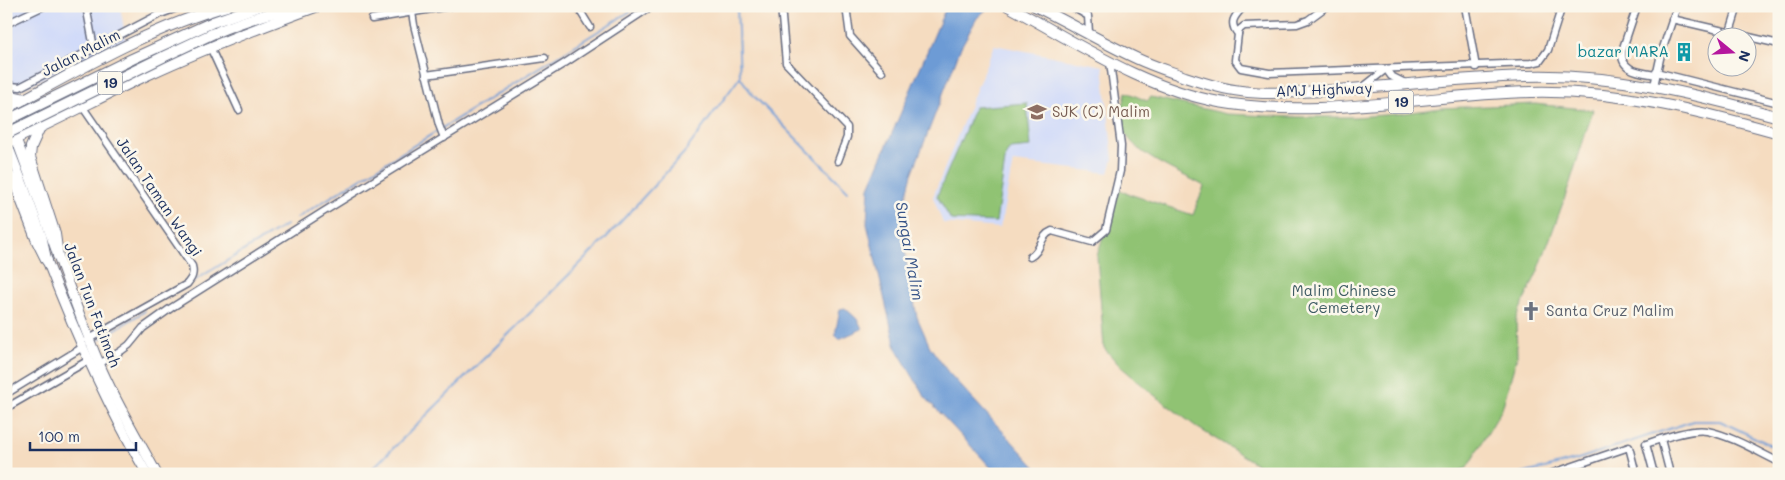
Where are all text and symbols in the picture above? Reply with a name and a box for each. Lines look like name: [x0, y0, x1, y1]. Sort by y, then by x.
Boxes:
street label: Jalan Malim: [38, 24, 123, 80]
north arrow: [1708, 28, 1758, 78]
place label: bazar MARA: [1578, 41, 1669, 61]
building icon: bazar MARA: [1673, 41, 1695, 63]
text: N: [1734, 48, 1756, 64]
road number: 19: [98, 72, 122, 95]
street label: AMJ Highway: [1275, 77, 1373, 101]
road number: 19: [1388, 90, 1414, 114]
school or university icon: SJK (C) Malim: [1026, 101, 1048, 123]
place label: SJK (C) Malim: [1052, 101, 1150, 121]
street label: Jalan Taman Wangi: [112, 133, 207, 260]
water label: Sungai Malim: [891, 200, 930, 302]
street label: Jalan Tun Fatimah: [60, 239, 126, 370]
park label: Malim Chinese Cemetery: [1292, 280, 1396, 317]
church icon: Santa Cruz Malim: [1520, 300, 1542, 322]
place label: Santa Cruz Malim: [1546, 300, 1674, 320]
scale bar: [30, 420, 136, 452]
text: 100 m: [38, 426, 80, 446]

